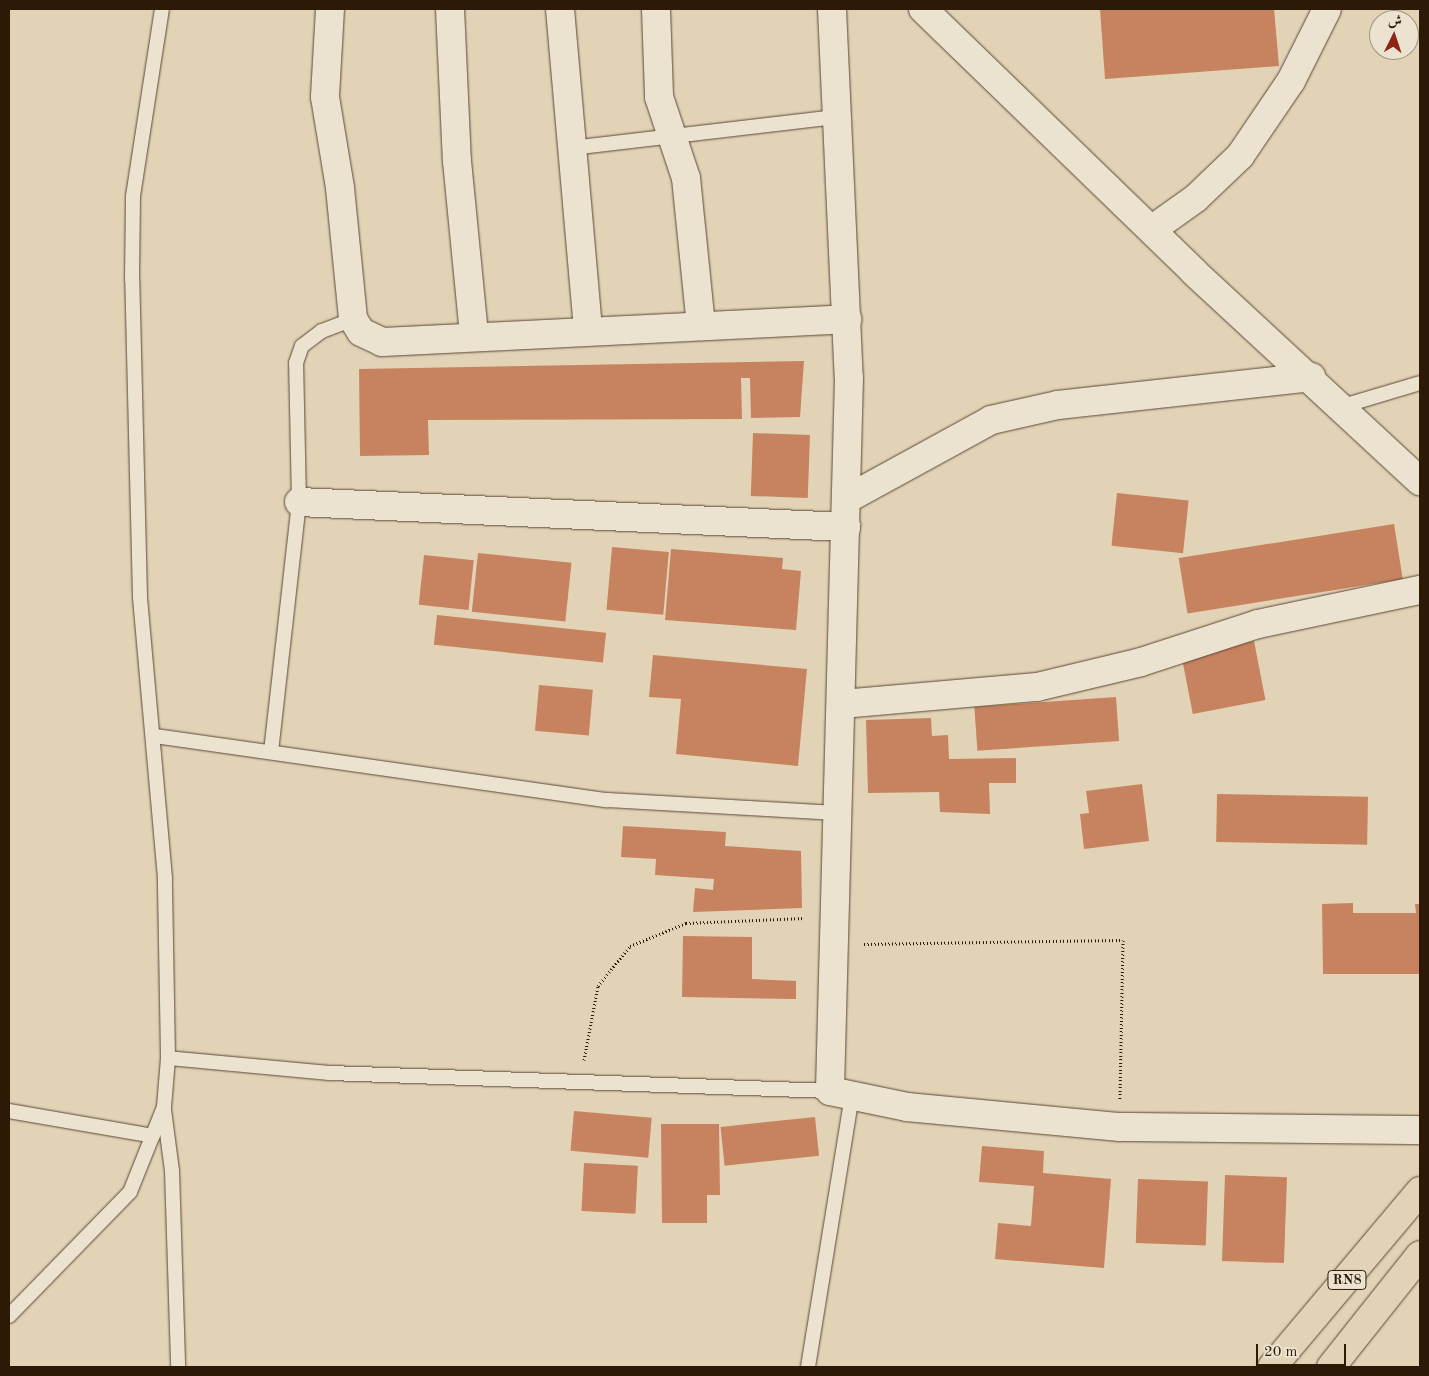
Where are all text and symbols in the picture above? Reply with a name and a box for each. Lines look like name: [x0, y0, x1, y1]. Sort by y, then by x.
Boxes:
north arrow: [1369, 10, 1419, 60]
text: ش: [1388, 14, 1402, 29]
road number: RN8: [1327, 1268, 1367, 1292]
scale bar: [1259, 1334, 1349, 1366]
text: 20 m: [1264, 1345, 1298, 1360]

